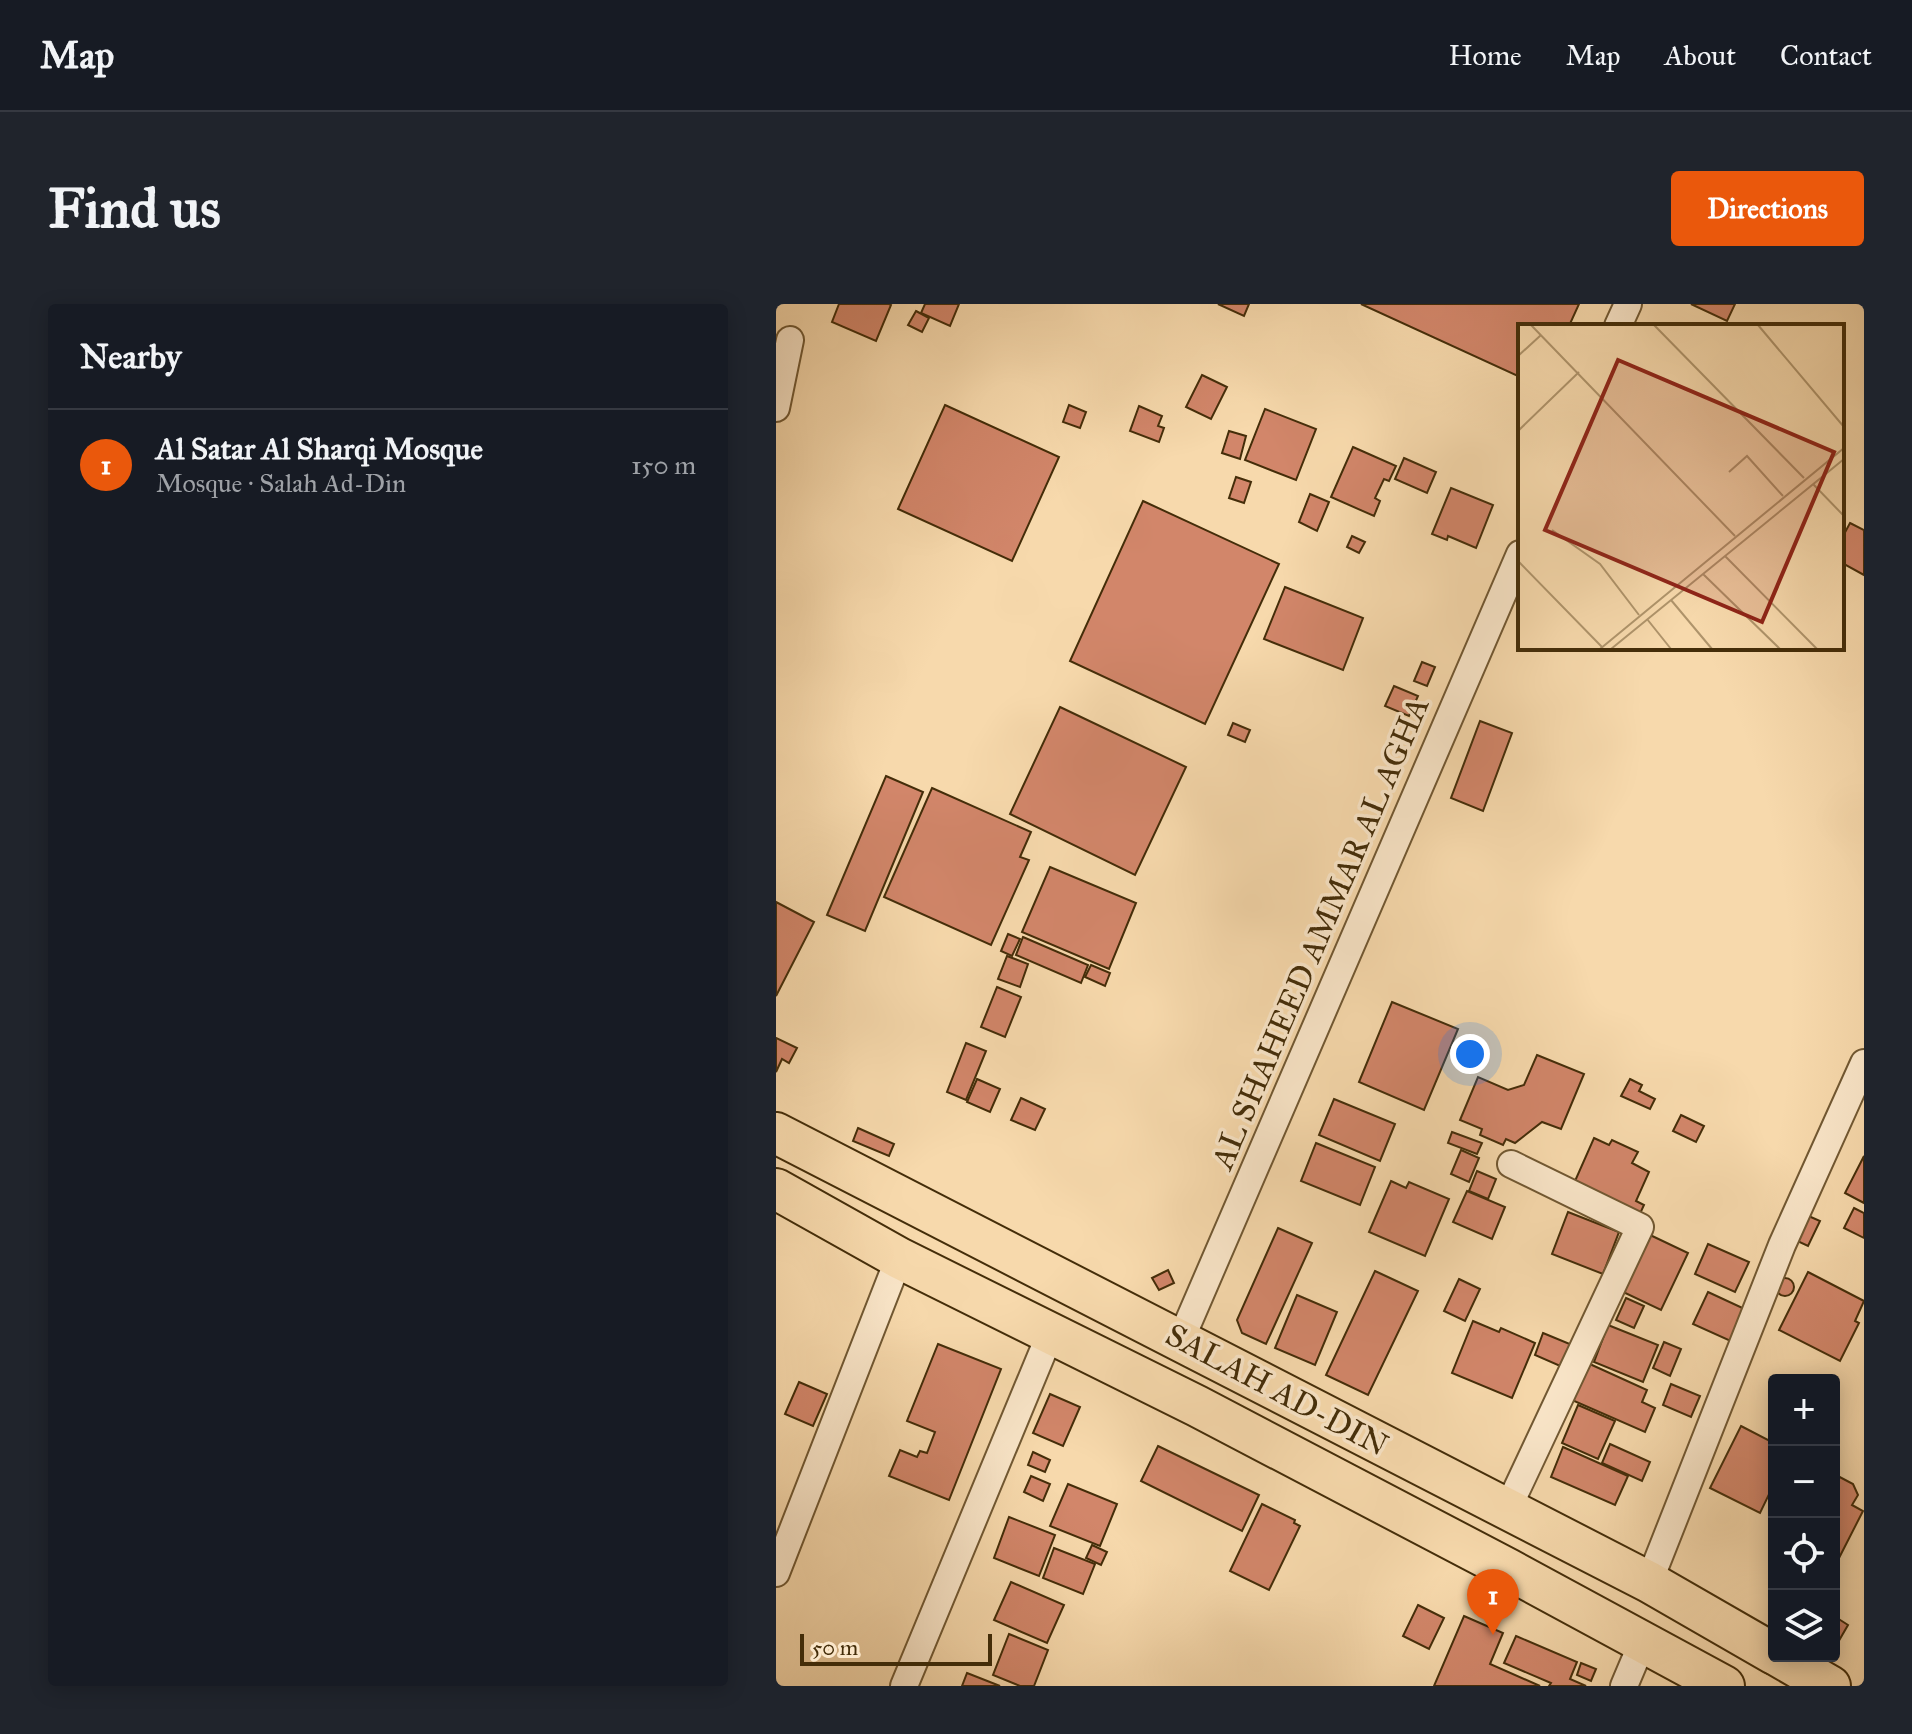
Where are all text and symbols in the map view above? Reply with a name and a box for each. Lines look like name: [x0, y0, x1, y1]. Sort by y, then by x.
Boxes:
text: Map: [40, 32, 114, 78]
text: Home: [1449, 38, 1522, 73]
text: Map: [1566, 38, 1620, 73]
text: About: [1664, 38, 1736, 73]
text: Contact: [1780, 38, 1872, 73]
button: Directions: [1671, 171, 1864, 246]
text: Find us: [48, 174, 221, 242]
inset map: [1518, 324, 1844, 650]
text: Nearby: [80, 336, 182, 377]
text: Al Satar Al Sharqi Mosque: [156, 431, 483, 467]
text: 1: [101, 449, 111, 481]
text: 150 m: [631, 449, 696, 481]
text: Mosque · Salah Ad-Din: [156, 467, 406, 499]
street label: AL SHAHEED AMMAR AL AGHA: [1202, 691, 1438, 1177]
your location: [1450, 1034, 1490, 1074]
street label: SALAH AD-DIN: [1159, 1315, 1395, 1465]
map controls: [1768, 1374, 1840, 1662]
button: +: [1768, 1374, 1840, 1446]
button: −: [1768, 1446, 1840, 1518]
button: locate: [1768, 1518, 1840, 1590]
pin: 1: [1467, 1569, 1519, 1635]
button: layers: [1768, 1590, 1840, 1662]
scale bar: [800, 1630, 992, 1666]
text: 50 m: [812, 1634, 858, 1661]

